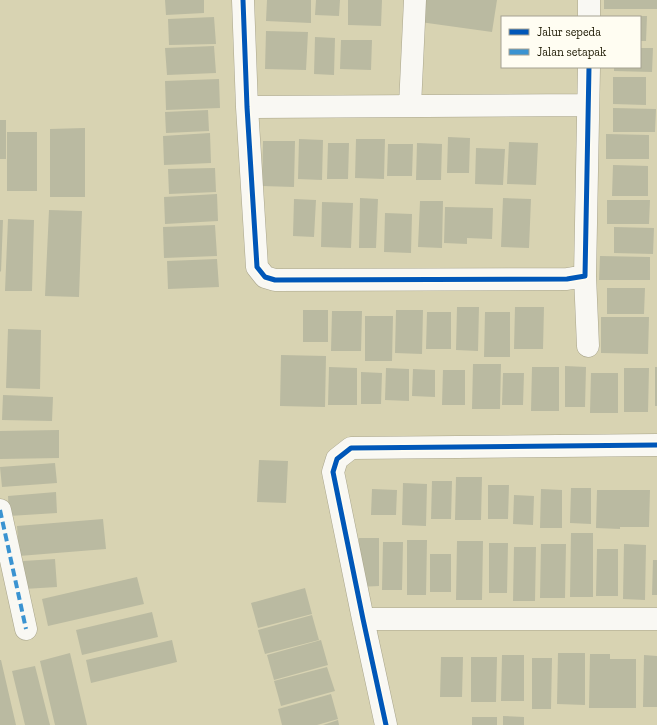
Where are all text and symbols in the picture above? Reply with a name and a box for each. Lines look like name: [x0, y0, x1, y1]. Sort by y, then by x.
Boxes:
legend: [501, 16, 641, 68]
text: Jalur sepeda: [537, 25, 601, 39]
text: Jalan setapak: [537, 45, 607, 59]

